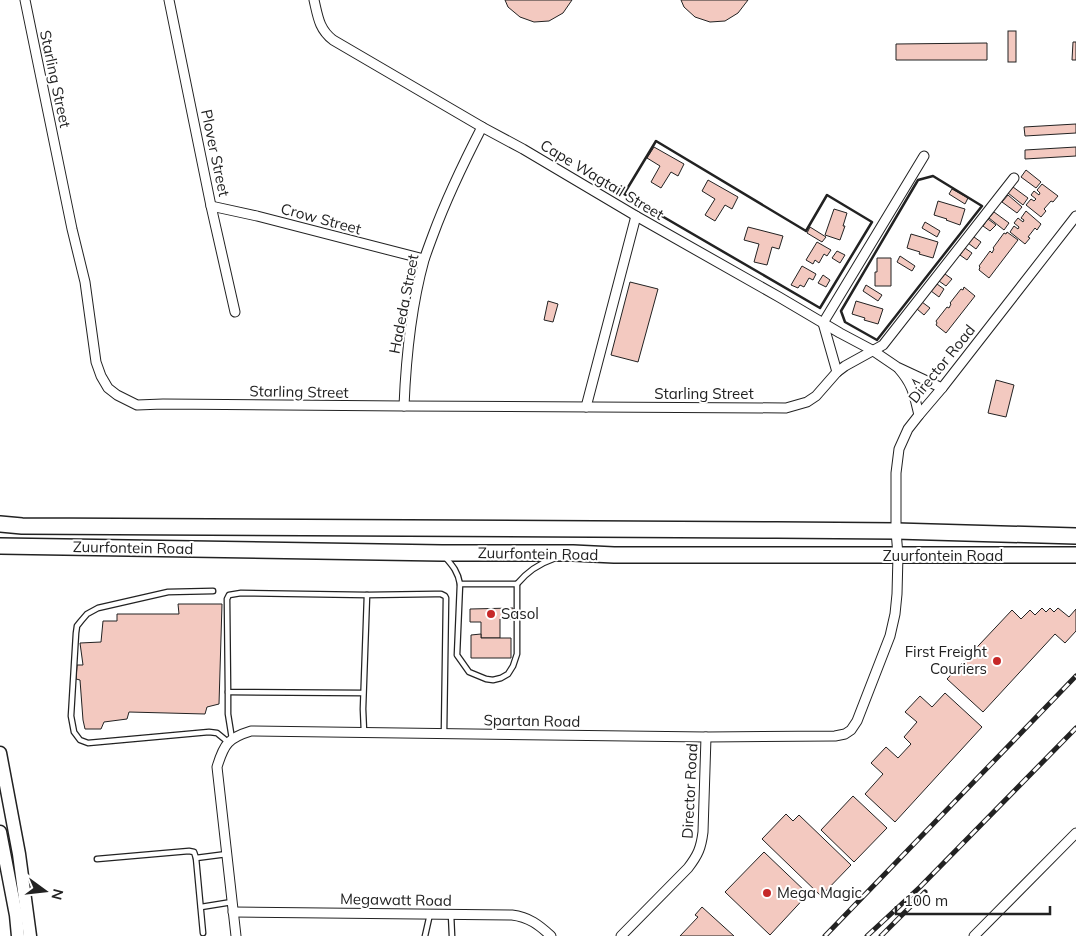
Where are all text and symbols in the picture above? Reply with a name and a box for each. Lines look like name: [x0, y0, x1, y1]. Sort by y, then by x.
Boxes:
street label: Starling Street: [36, 28, 75, 129]
street label: Plover Street: [197, 108, 234, 198]
street label: Cape Wagtail Street: [537, 135, 667, 224]
street label: Crow Street: [279, 199, 363, 238]
street label: Hadeda Street: [385, 252, 422, 355]
street label: Director Road: [904, 321, 979, 407]
street label: Starling Street: [249, 381, 349, 402]
street label: Starling Street: [654, 384, 754, 403]
street label: Zuurfontein Road: [73, 537, 193, 558]
street label: Zuurfontein Road: [478, 543, 598, 564]
street label: Zuurfontein Road: [883, 546, 1003, 565]
place label: Sasol: [501, 604, 539, 623]
marker: Sasol: [485, 608, 497, 620]
place label: First Freight Couriers: [905, 642, 987, 678]
marker: First Freight Couriers: [991, 655, 1003, 667]
street label: Spartan Road: [483, 710, 581, 731]
street label: Director Road: [678, 743, 701, 839]
north arrow: [20, 866, 70, 916]
place label: Mega Magic: [777, 883, 862, 902]
scale bar: [896, 884, 1050, 916]
text: N: [47, 887, 68, 902]
marker: Mega Magic: [761, 887, 773, 899]
street label: Megawatt Road: [340, 889, 452, 910]
text: 100 m: [904, 891, 948, 910]

